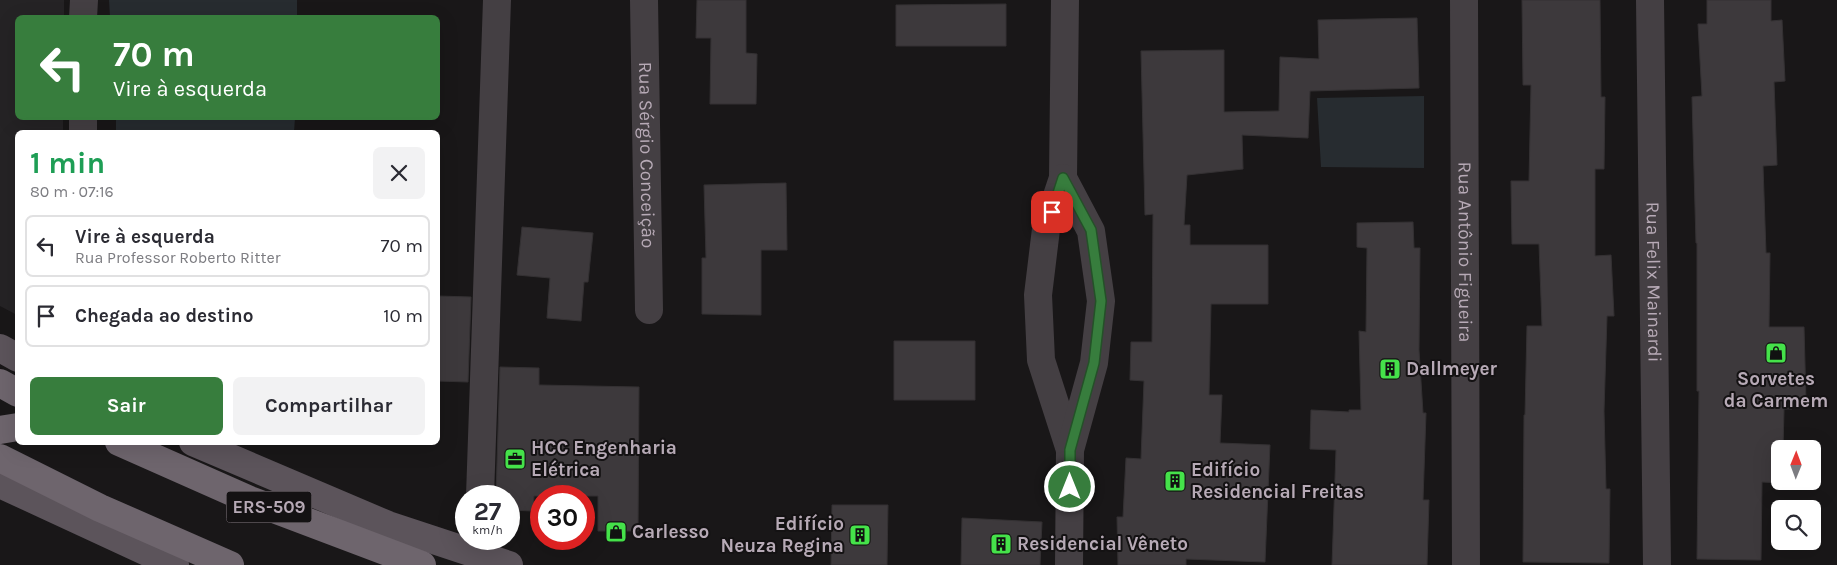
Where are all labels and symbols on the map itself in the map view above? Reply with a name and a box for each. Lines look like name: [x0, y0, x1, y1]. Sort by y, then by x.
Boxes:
street label: Rua Sérgio Conceição: [634, 61, 659, 249]
street label: Rua Antônio Figueira: [1454, 162, 1476, 342]
pin: [1031, 191, 1073, 233]
street label: Rua Felix Mainardi: [1641, 202, 1665, 362]
shop icon: Sorvetes da Carmem: [1764, 341, 1788, 365]
building icon: Dallmeyer: [1378, 357, 1402, 381]
place label: Dallmeyer: [1406, 358, 1497, 380]
place label: Sorvetes da Carmem: [1724, 368, 1828, 412]
place label: HCC Engenharia Elétrica: [531, 437, 677, 481]
north arrow: [1771, 440, 1821, 490]
office icon: HCC Engenharia Elétrica: [503, 447, 527, 471]
place label: Edifício Residencial Freitas: [1191, 459, 1364, 503]
position arrow: [1043, 460, 1095, 512]
building icon: Edifício Residencial Freitas: [1163, 469, 1187, 493]
speed limit sign: 30: [530, 485, 595, 550]
road number: ERS-509: [226, 492, 312, 522]
place label: Edifício Neuza Regina: [721, 513, 844, 557]
shop icon: Carlesso: [604, 520, 628, 544]
place label: Carlesso: [632, 521, 709, 543]
building icon: Edifício Neuza Regina: [848, 523, 872, 547]
building icon: Residencial Vêneto: [989, 532, 1013, 556]
place label: Residencial Vêneto: [1017, 533, 1188, 555]

